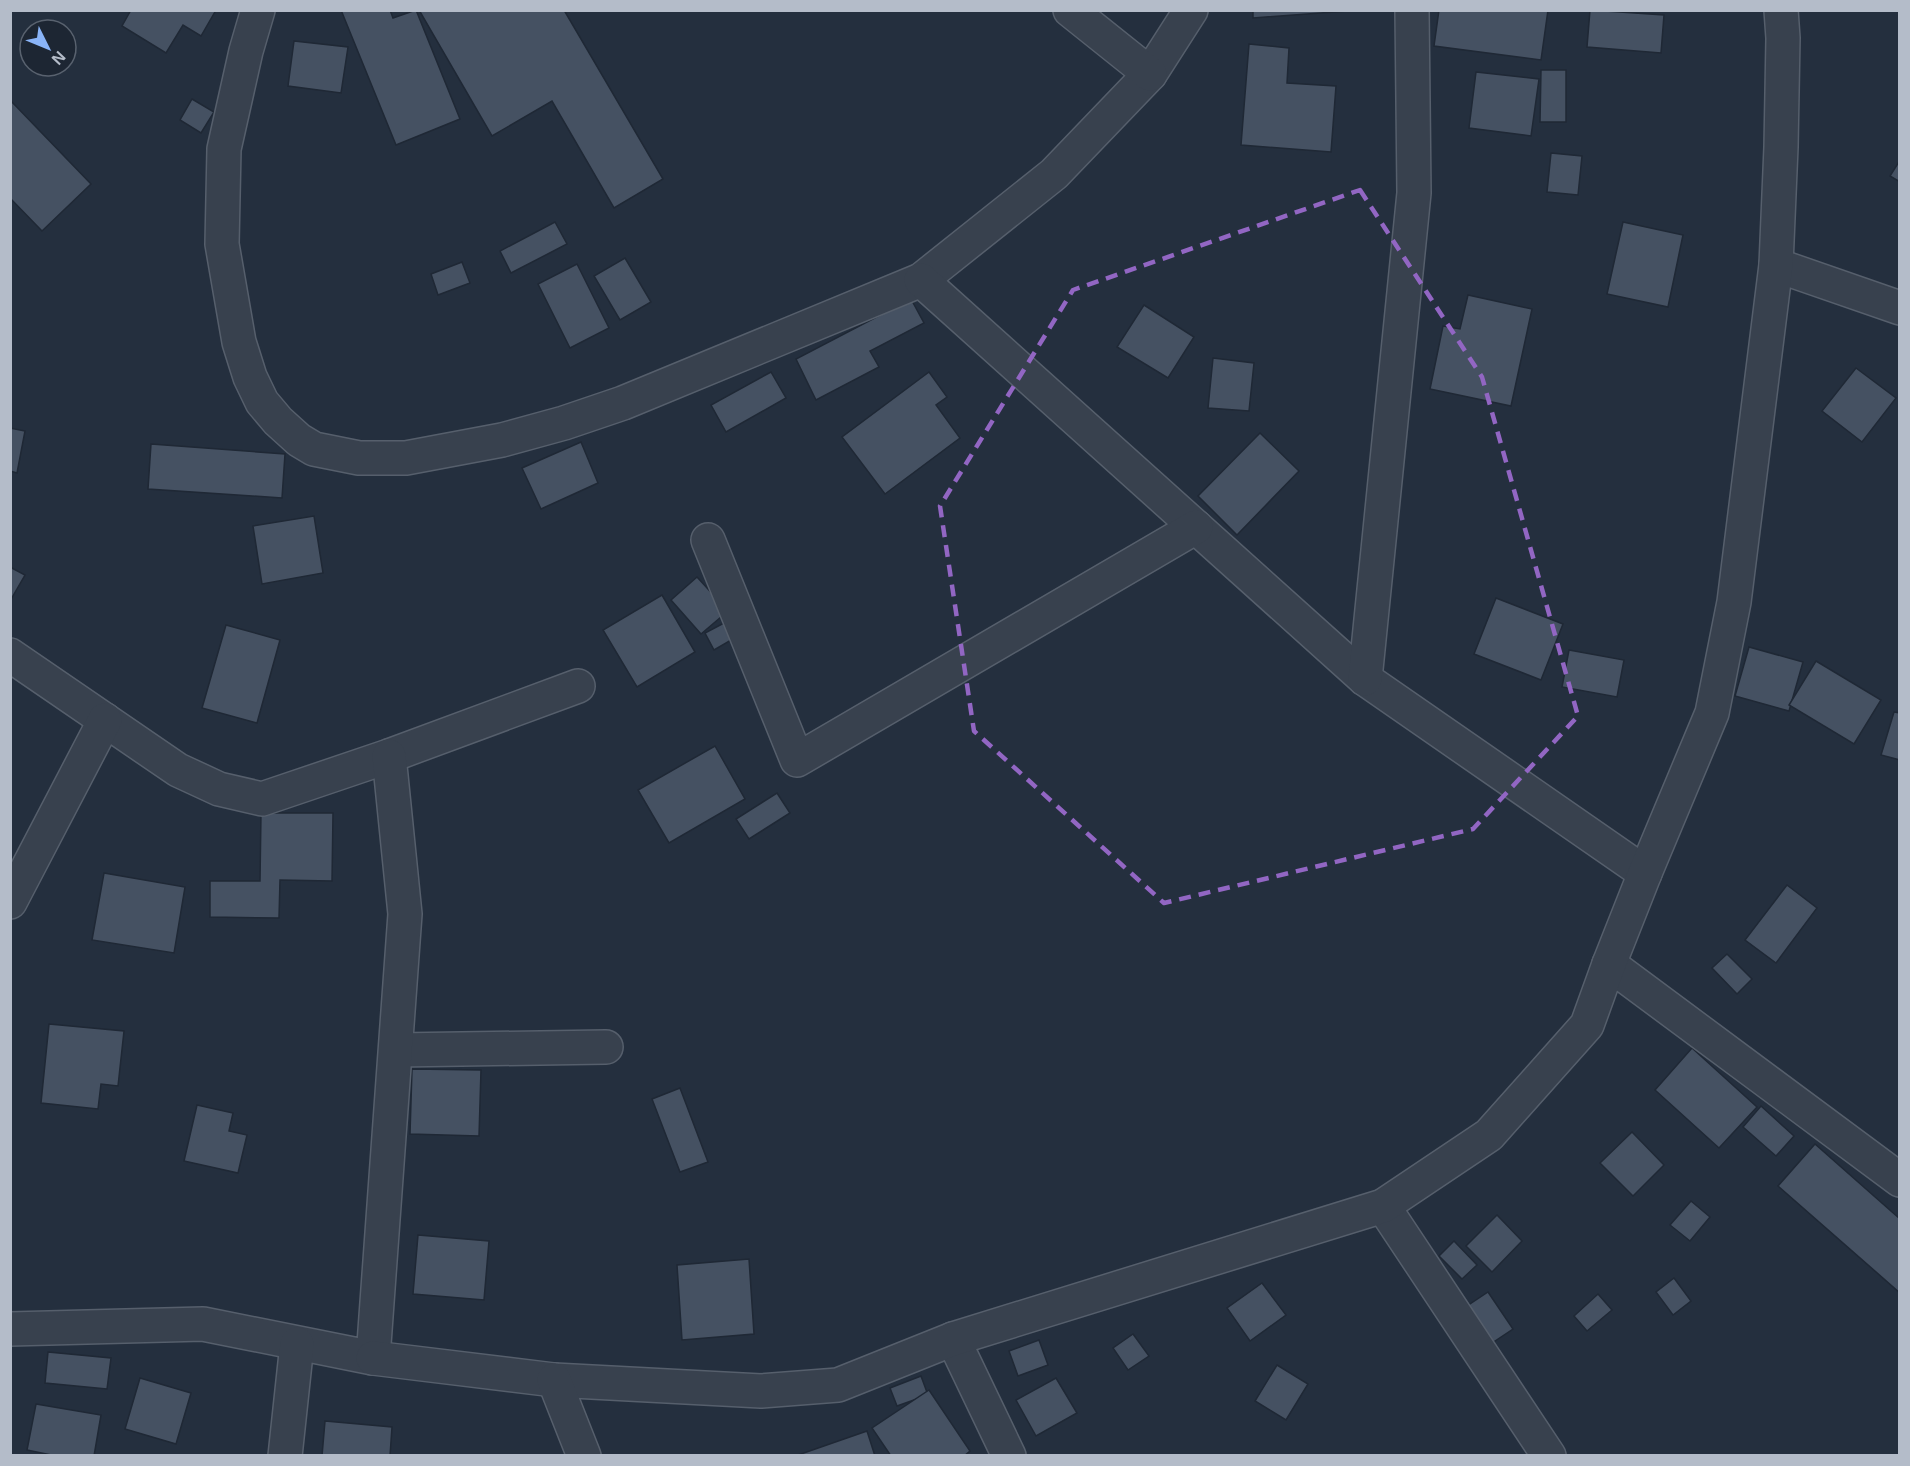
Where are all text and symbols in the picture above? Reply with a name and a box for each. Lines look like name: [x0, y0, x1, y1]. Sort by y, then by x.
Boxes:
north arrow: [18, 18, 78, 78]
text: N: [48, 48, 69, 68]

